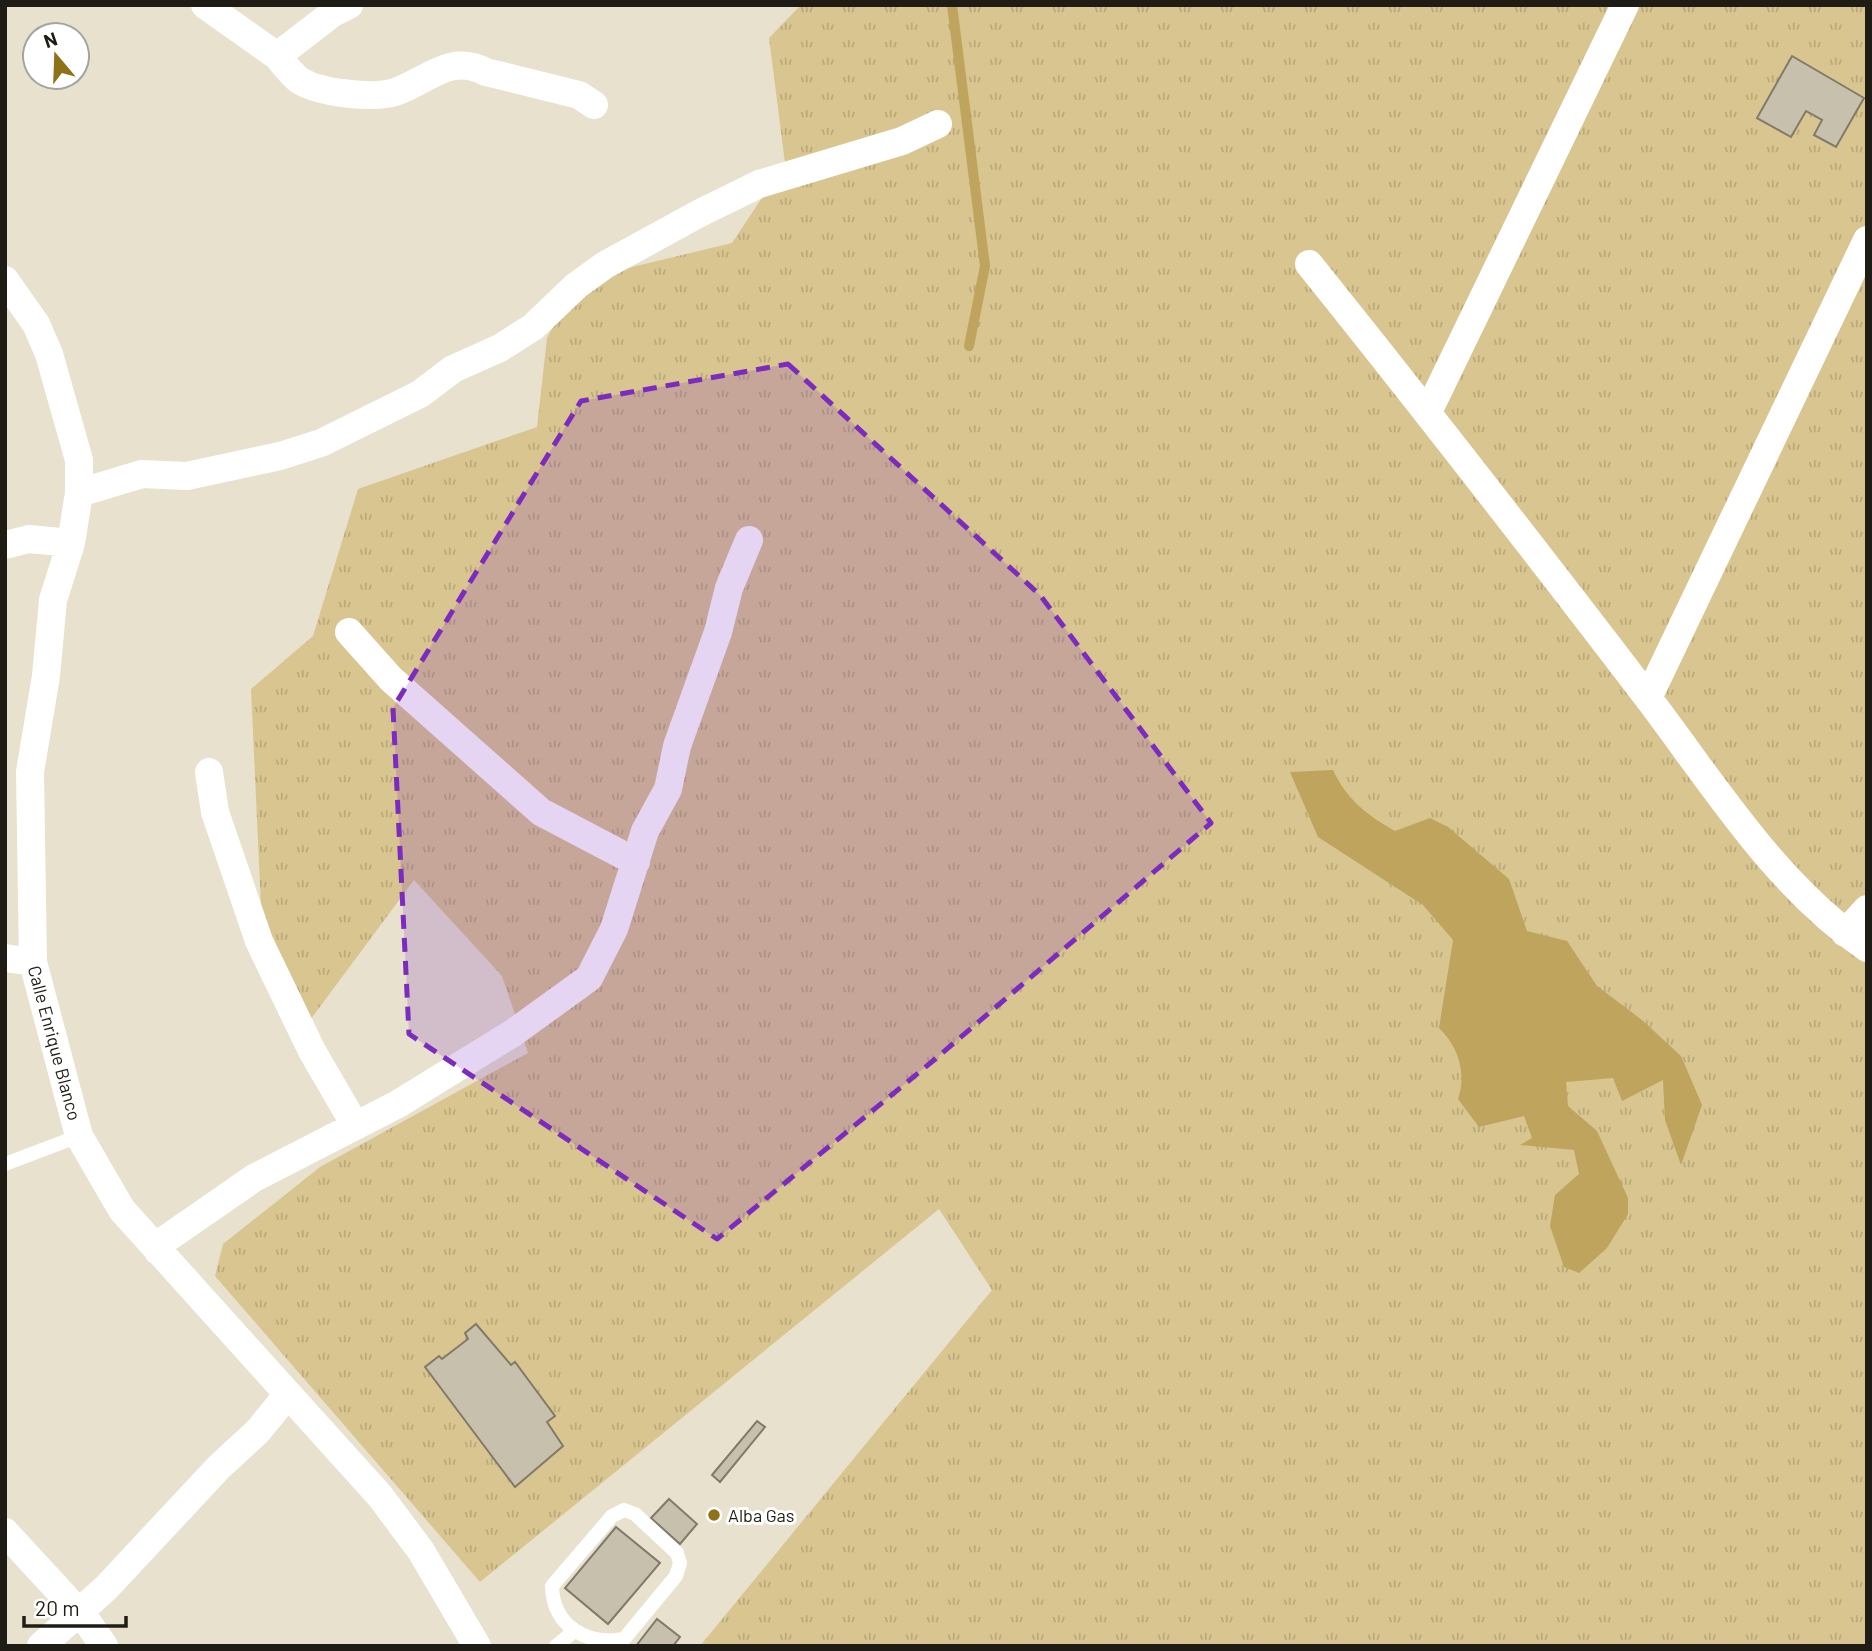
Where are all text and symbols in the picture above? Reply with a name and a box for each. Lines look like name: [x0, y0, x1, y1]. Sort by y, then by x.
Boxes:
north arrow: [21, 21, 91, 91]
text: N: [41, 27, 60, 52]
street label: Calle Enrique Blanco: [24, 963, 86, 1123]
place label: Alba Gas: [728, 1504, 794, 1526]
marker: Alba Gas: [706, 1507, 722, 1523]
scale bar: [24, 1584, 126, 1628]
text: 20 m: [35, 1595, 80, 1620]

